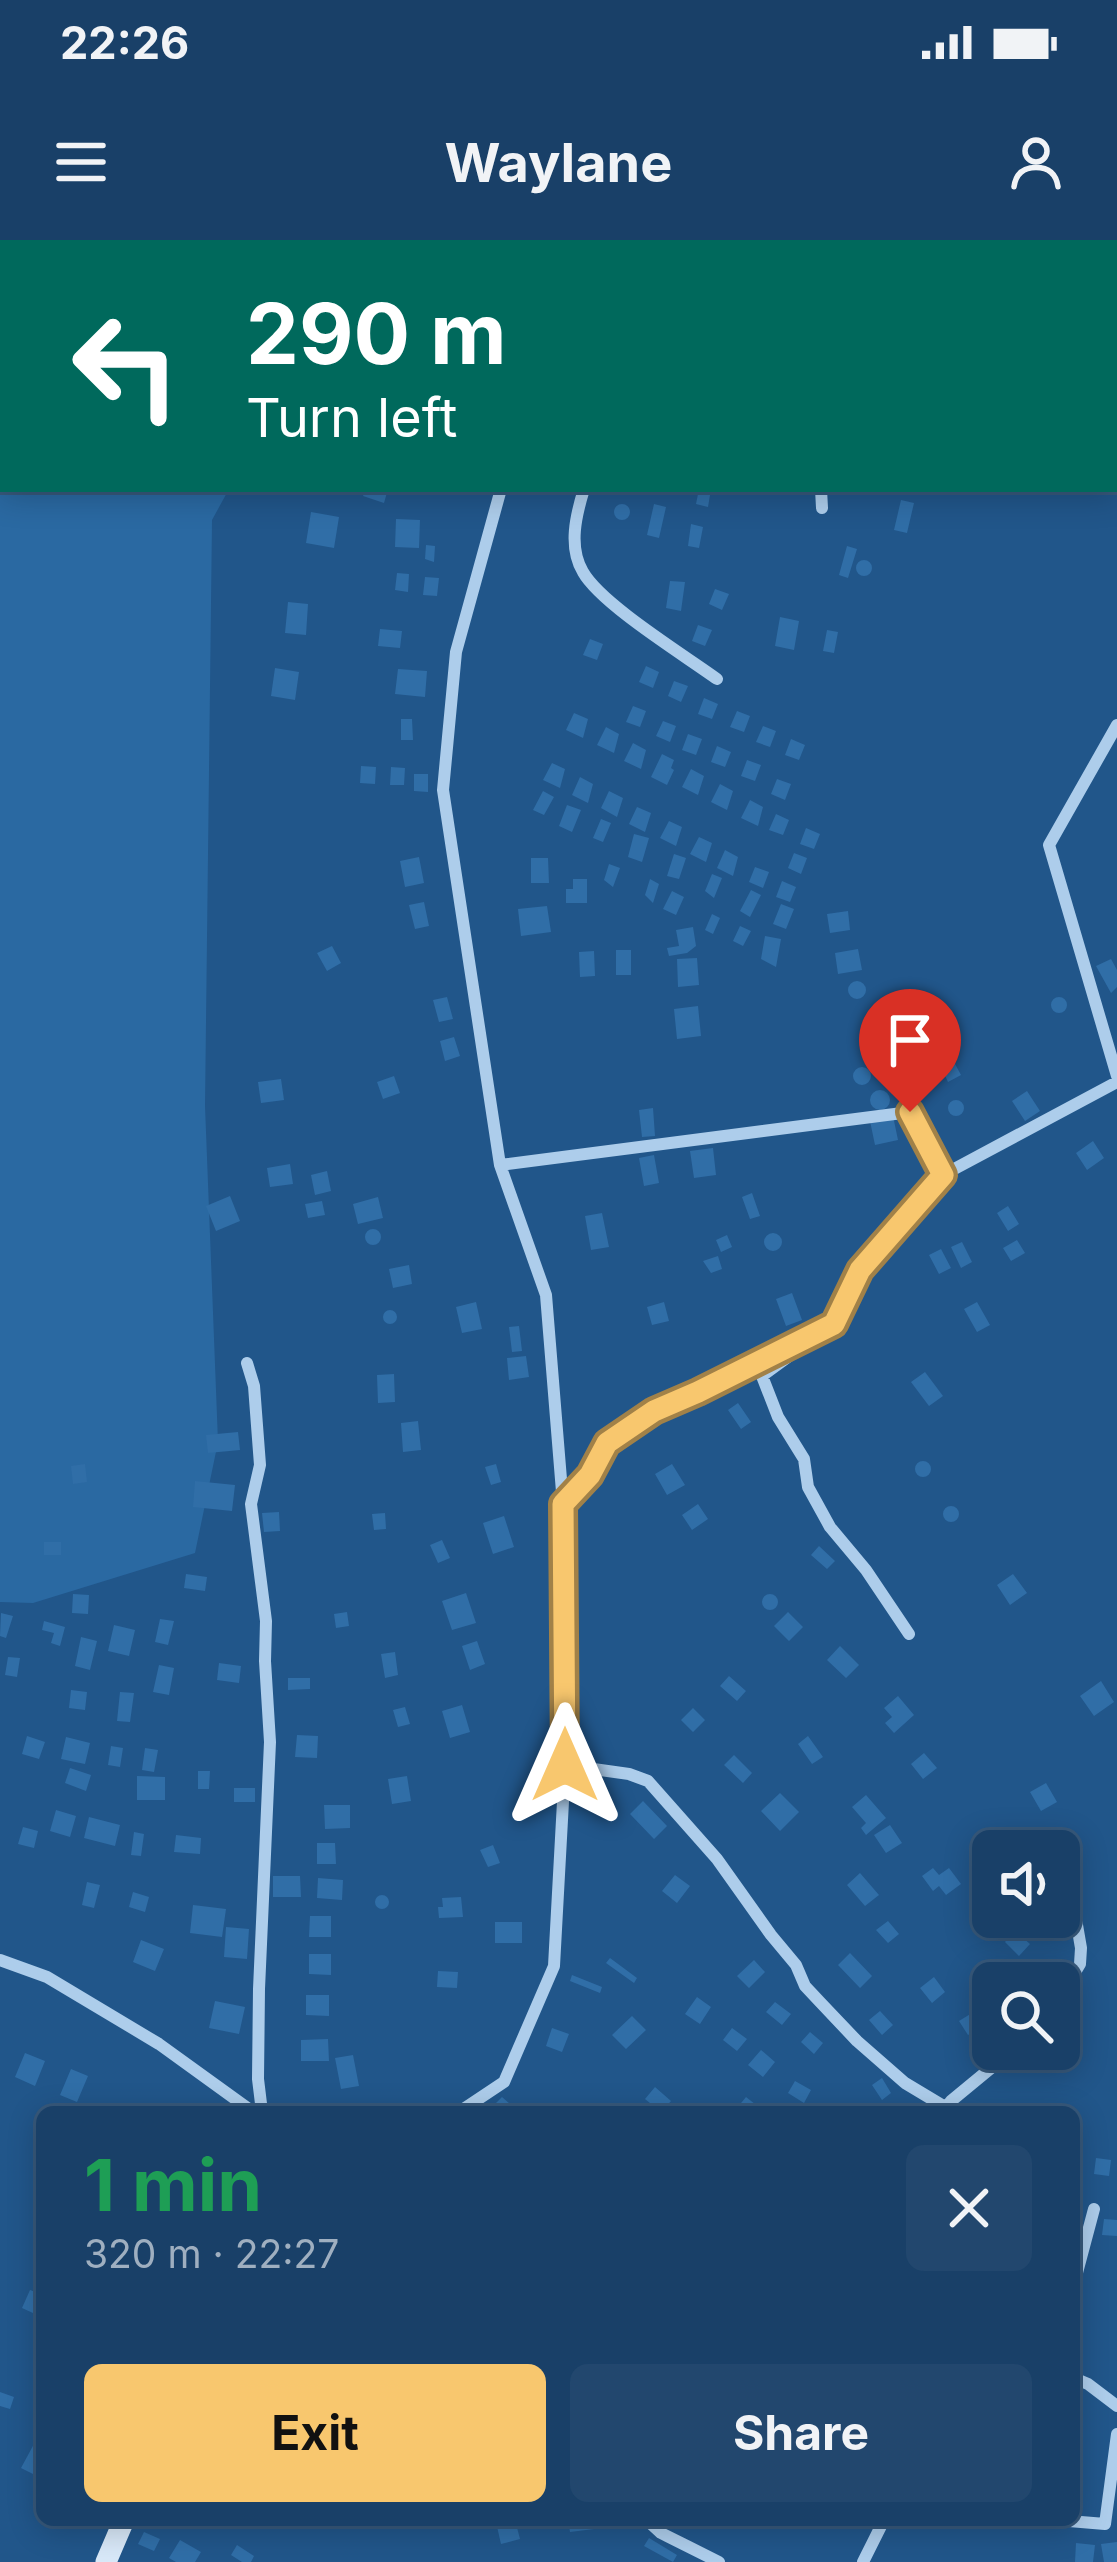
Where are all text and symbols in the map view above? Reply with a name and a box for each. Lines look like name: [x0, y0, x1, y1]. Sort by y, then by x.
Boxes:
text: 22:26: [60, 15, 189, 70]
icon: menu: [48, 129, 114, 195]
icon: person: [1003, 129, 1069, 195]
text: Waylane: [445, 130, 672, 195]
text: 290 m: [246, 283, 507, 384]
icon: left: [48, 288, 204, 444]
text: Turn left: [246, 385, 457, 450]
pin: [859, 989, 961, 1112]
icon: arrive: [877, 1007, 943, 1073]
position arrow: [502, 1702, 628, 1828]
map controls: [972, 1830, 1080, 2070]
button: sound: [972, 1830, 1080, 1938]
button: search: [972, 1962, 1080, 2070]
text: 1 min: [84, 2141, 262, 2228]
button: close: [906, 2145, 1032, 2271]
text: 320 m · 22:27: [84, 2230, 339, 2277]
button: Exit: [84, 2364, 546, 2502]
button: Share: [570, 2364, 1032, 2502]

